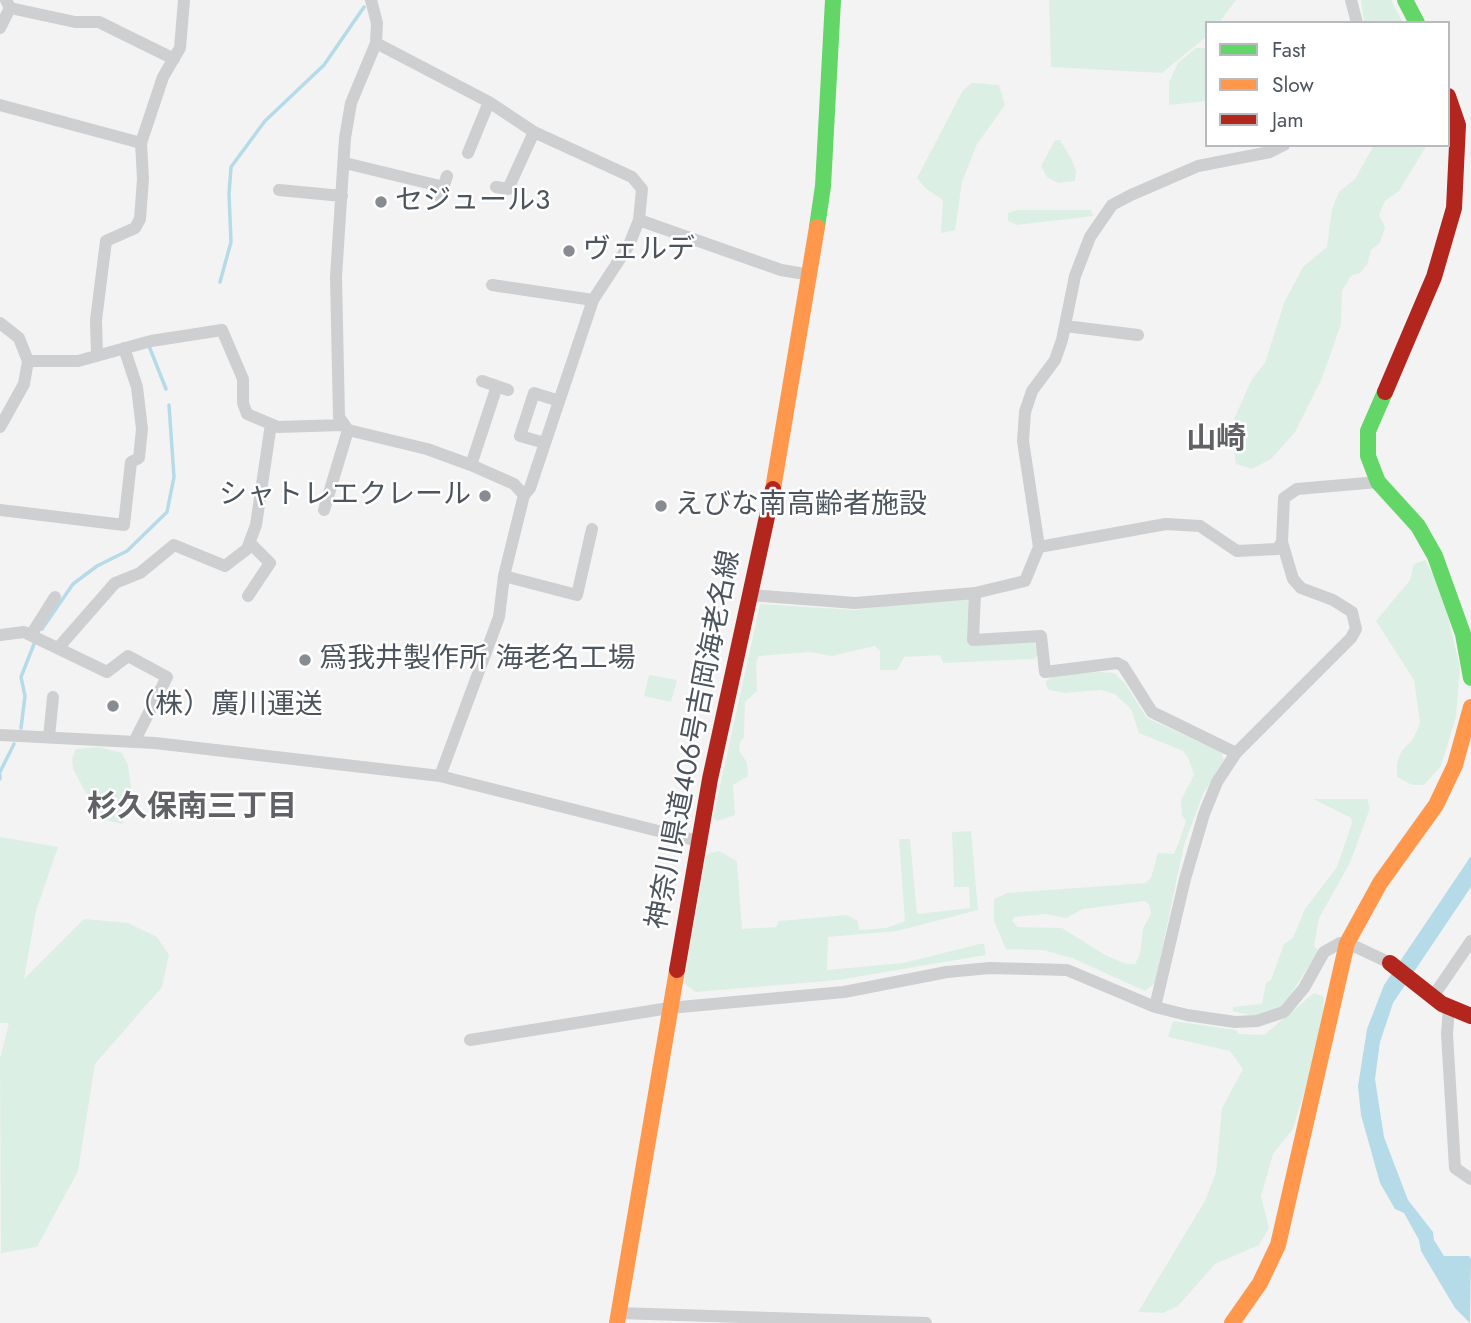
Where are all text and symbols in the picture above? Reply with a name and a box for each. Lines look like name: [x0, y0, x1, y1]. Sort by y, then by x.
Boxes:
legend: [1205, 21, 1450, 147]
text: Fast: [1272, 35, 1305, 65]
text: Slow: [1272, 70, 1314, 100]
text: Jam: [1272, 105, 1304, 135]
place label: セジュール3: [395, 185, 550, 219]
marker: セジュール3: [373, 194, 389, 210]
place label: ヴェルデ: [583, 234, 695, 268]
marker: ヴェルデ: [561, 243, 577, 259]
district label: 山崎: [1186, 423, 1246, 459]
place label: シャトレエクレール: [219, 479, 471, 513]
marker: シャトレエクレール: [477, 488, 493, 504]
place label: えびな南高齢者施設: [675, 489, 927, 523]
marker: えびな南高齢者施設: [653, 498, 669, 514]
street label: 神奈川県道406号吉岡海老名線: [642, 548, 748, 932]
place label: 爲我井製作所 海老名工場: [319, 643, 635, 677]
marker: 爲我井製作所 海老名工場: [297, 652, 313, 668]
place label: （株）廣川運送: [127, 689, 323, 723]
marker: （株）廣川運送: [105, 698, 121, 714]
district label: 杉久保南三丁目: [87, 791, 297, 827]

